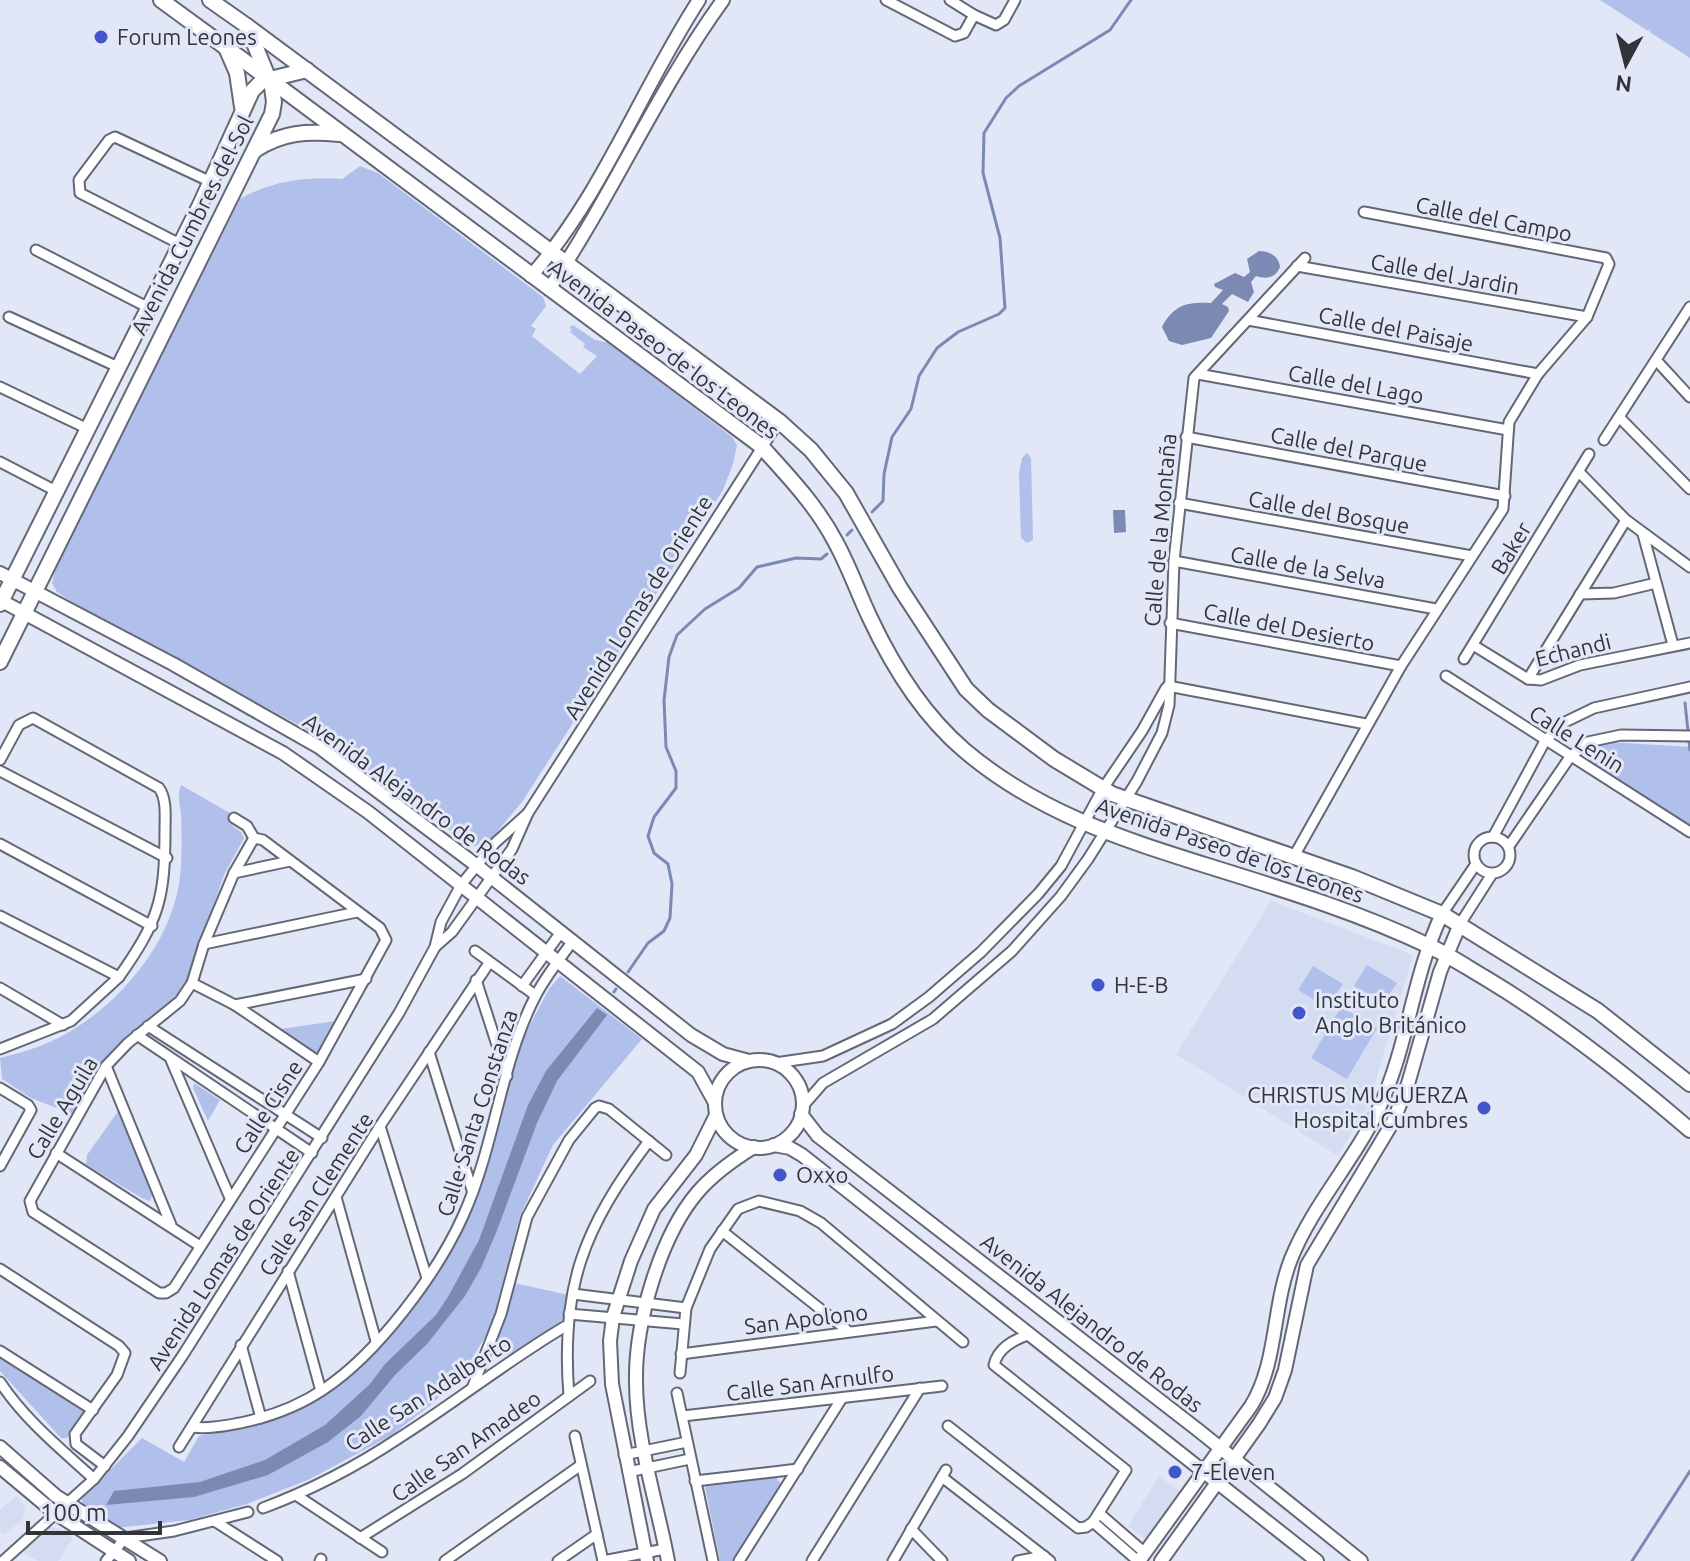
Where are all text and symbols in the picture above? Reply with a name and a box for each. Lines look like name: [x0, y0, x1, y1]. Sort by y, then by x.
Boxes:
place label: Forum Leones: [117, 24, 257, 49]
north arrow: [1586, 24, 1666, 104]
marker: Forum Leones: [92, 28, 110, 46]
text: N: [1614, 71, 1633, 98]
street label: Avenida Cumbres del Sol: [125, 111, 258, 339]
street label: Calle del Campo: [1414, 191, 1574, 246]
street label: Calle del Jardin: [1369, 248, 1521, 299]
street label: Avenida Paseo de los Leones: [544, 254, 784, 443]
street label: Calle del Paisaje: [1316, 301, 1476, 356]
street label: Calle del Lago: [1286, 359, 1426, 408]
street label: Calle del Parque: [1268, 421, 1430, 476]
street label: Calle de la Montaña: [1139, 432, 1180, 628]
street label: Calle del Bosque: [1247, 485, 1412, 538]
street label: Avenida Lomas de Oriente: [558, 490, 717, 723]
street label: Baker: [1485, 517, 1536, 578]
street label: Calle de la Selva: [1229, 541, 1388, 592]
street label: Calle del Desierto: [1201, 598, 1377, 655]
street label: Echandi: [1532, 628, 1613, 671]
street label: Calle Lenin: [1525, 700, 1629, 778]
street label: Avenida Alejandro de Rodas: [299, 708, 536, 889]
street label: Avenida Paseo de los Leones: [1093, 792, 1367, 907]
place label: H-E-B: [1114, 972, 1168, 997]
marker: H-E-B: [1089, 976, 1107, 994]
place label: Instituto Anglo Británico: [1315, 987, 1467, 1037]
marker: Instituto Anglo Británico: [1290, 1004, 1308, 1022]
street label: Calle Santa Constanza: [431, 1006, 522, 1220]
street label: Calle Aguila: [21, 1052, 102, 1164]
street label: Calle Cisne: [228, 1055, 307, 1158]
place label: CHRISTUS MUGUERZA Hospital Cumbres: [1247, 1082, 1469, 1132]
marker: CHRISTUS MUGUERZA Hospital Cumbres: [1475, 1099, 1493, 1117]
street label: Calle San Clemente: [253, 1107, 378, 1280]
street label: Avenida Lomas de Oriente: [142, 1143, 304, 1374]
place label: Oxxo: [796, 1162, 848, 1187]
marker: Oxxo: [771, 1166, 789, 1184]
street label: Avenida Alejandro de Rodas: [976, 1228, 1208, 1417]
street label: San Apolono: [743, 1299, 869, 1339]
street label: Calle San Adalberto: [340, 1330, 515, 1456]
street label: Calle San Arnulfo: [725, 1360, 895, 1405]
street label: Calle San Amadeo: [386, 1385, 545, 1506]
place label: 7-Eleven: [1191, 1459, 1275, 1484]
marker: 7-Eleven: [1166, 1463, 1184, 1481]
scale bar: [28, 1485, 160, 1535]
text: 100 m: [40, 1499, 107, 1526]

